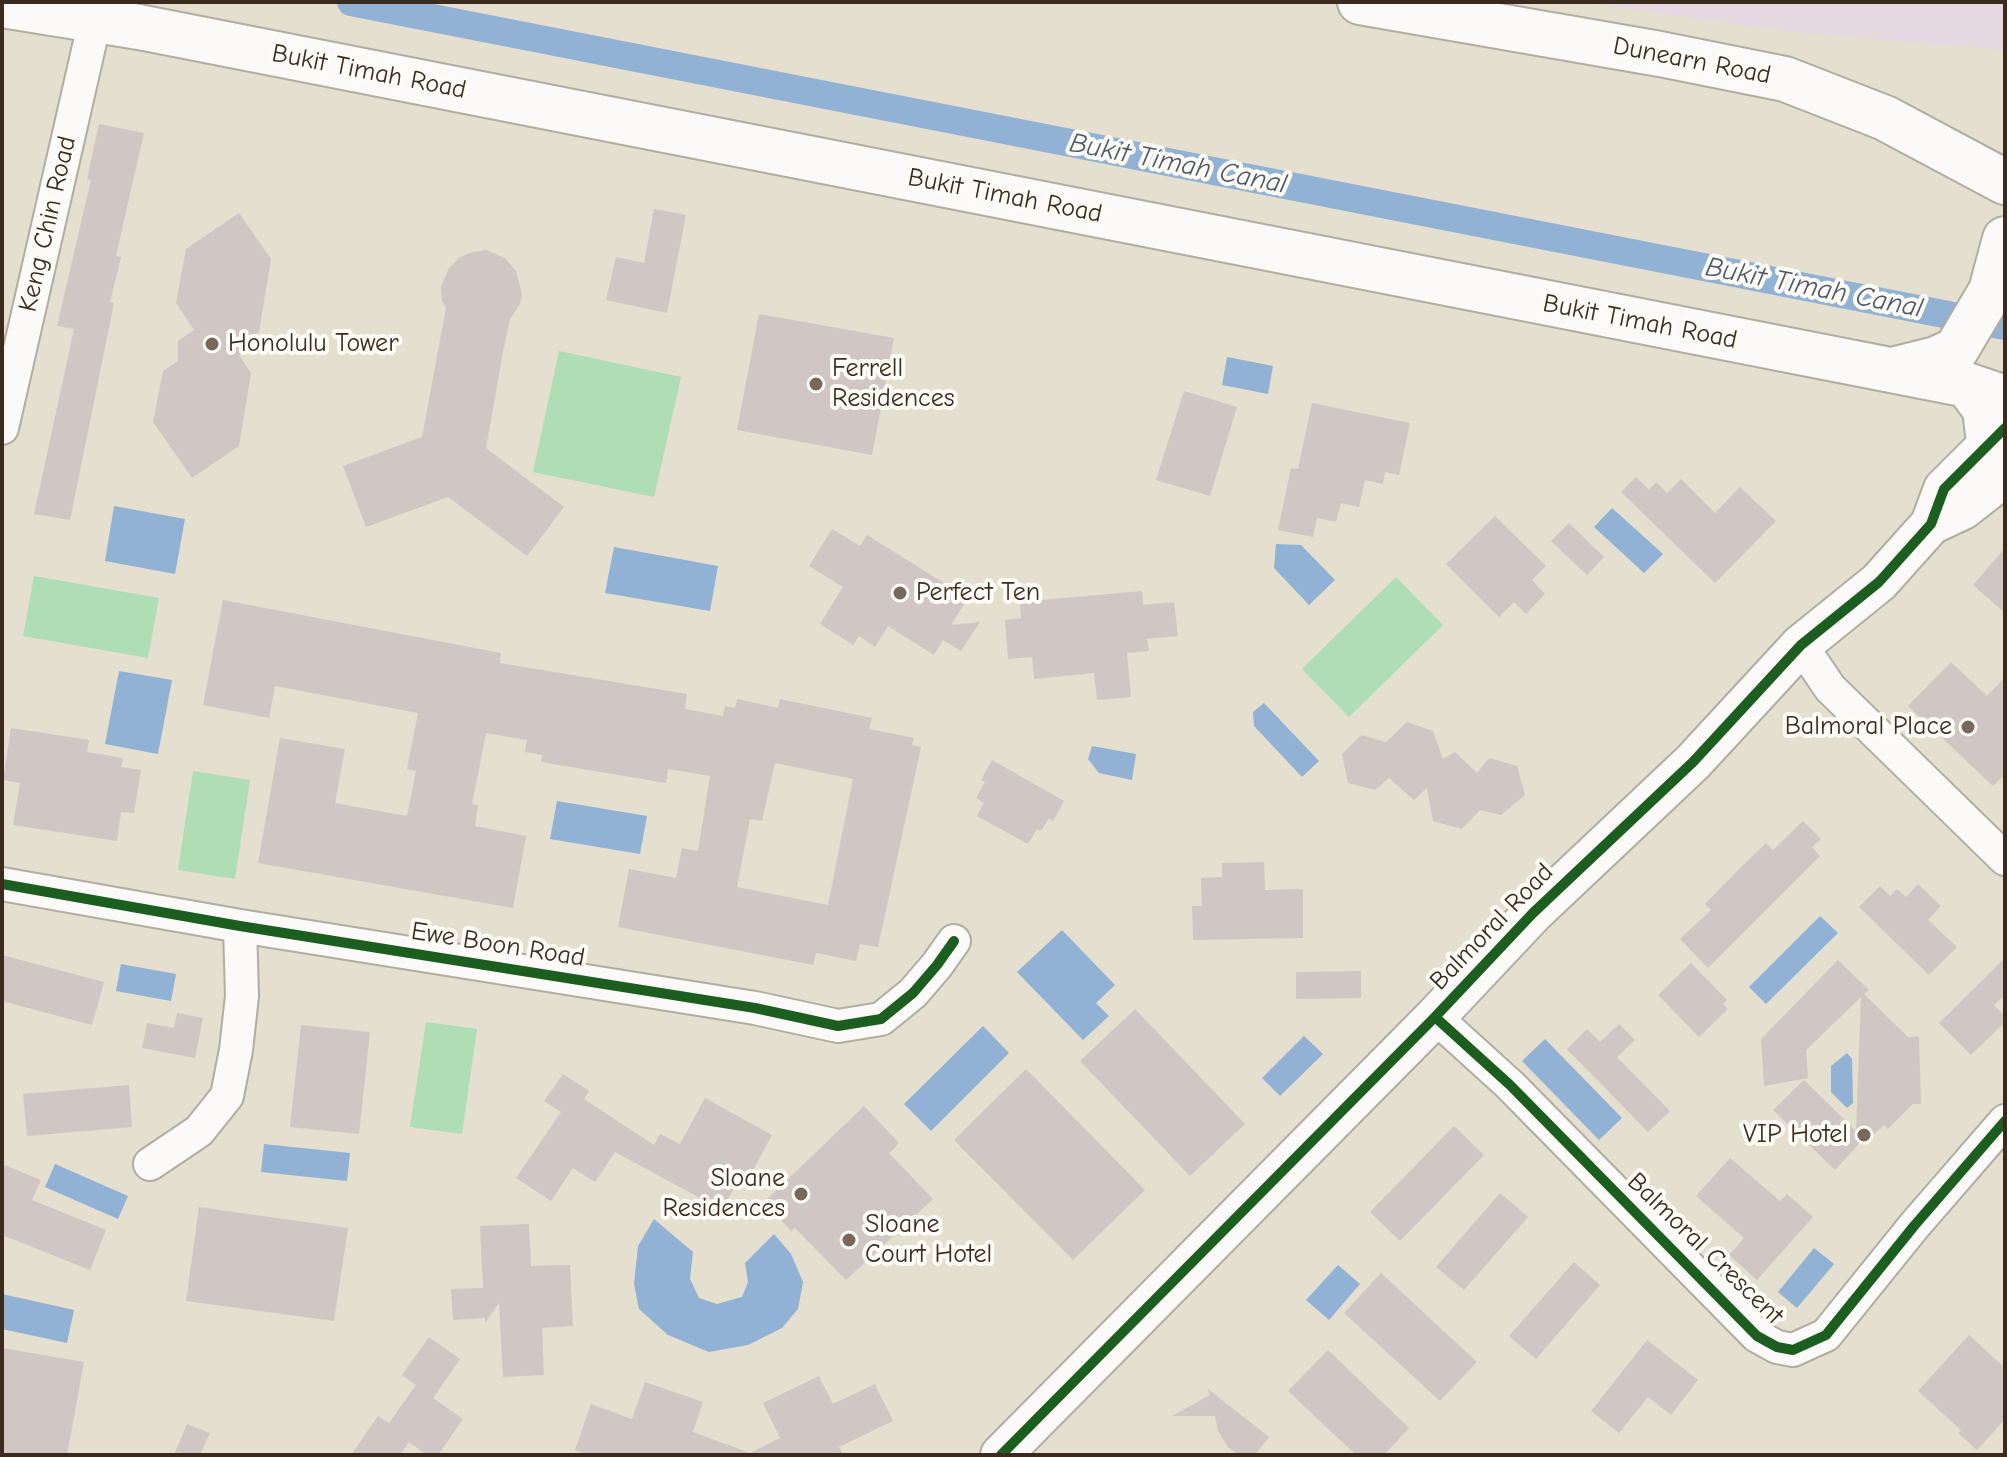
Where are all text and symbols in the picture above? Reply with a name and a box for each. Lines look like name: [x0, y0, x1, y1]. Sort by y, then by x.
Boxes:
street label: Dunearn Road: [1611, 30, 1773, 92]
street label: Bukit Timah Road: [269, 38, 469, 106]
water label: Bukit Timah Canal: [1067, 126, 1289, 202]
street label: Keng Chin Road: [13, 133, 83, 315]
street label: Bukit Timah Road: [905, 162, 1105, 230]
water label: Bukit Timah Canal: [1703, 250, 1925, 326]
street label: Bukit Timah Road: [1540, 288, 1740, 356]
place label: Honolulu Tower: [228, 328, 398, 360]
marker: Honolulu Tower: [203, 335, 221, 353]
place label: Ferrell Residences: [832, 353, 954, 414]
marker: Ferrell Residences: [807, 375, 825, 393]
place label: Perfect Ten: [916, 577, 1040, 609]
marker: Perfect Ten: [891, 584, 909, 602]
place label: Balmoral Place: [1785, 711, 1952, 743]
marker: Balmoral Place: [1959, 718, 1977, 736]
street label: Balmoral Road: [1424, 857, 1560, 997]
street label: Ewe Boon Road: [409, 916, 587, 974]
place label: VIP Hotel: [1743, 1119, 1848, 1151]
marker: VIP Hotel: [1855, 1126, 1873, 1144]
place label: Sloane Residences: [663, 1163, 785, 1224]
street label: Balmoral Crescent: [1620, 1167, 1790, 1331]
marker: Sloane Residences: [792, 1185, 810, 1203]
place label: Sloane Court Hotel: [865, 1209, 992, 1270]
marker: Sloane Court Hotel: [840, 1231, 858, 1249]

